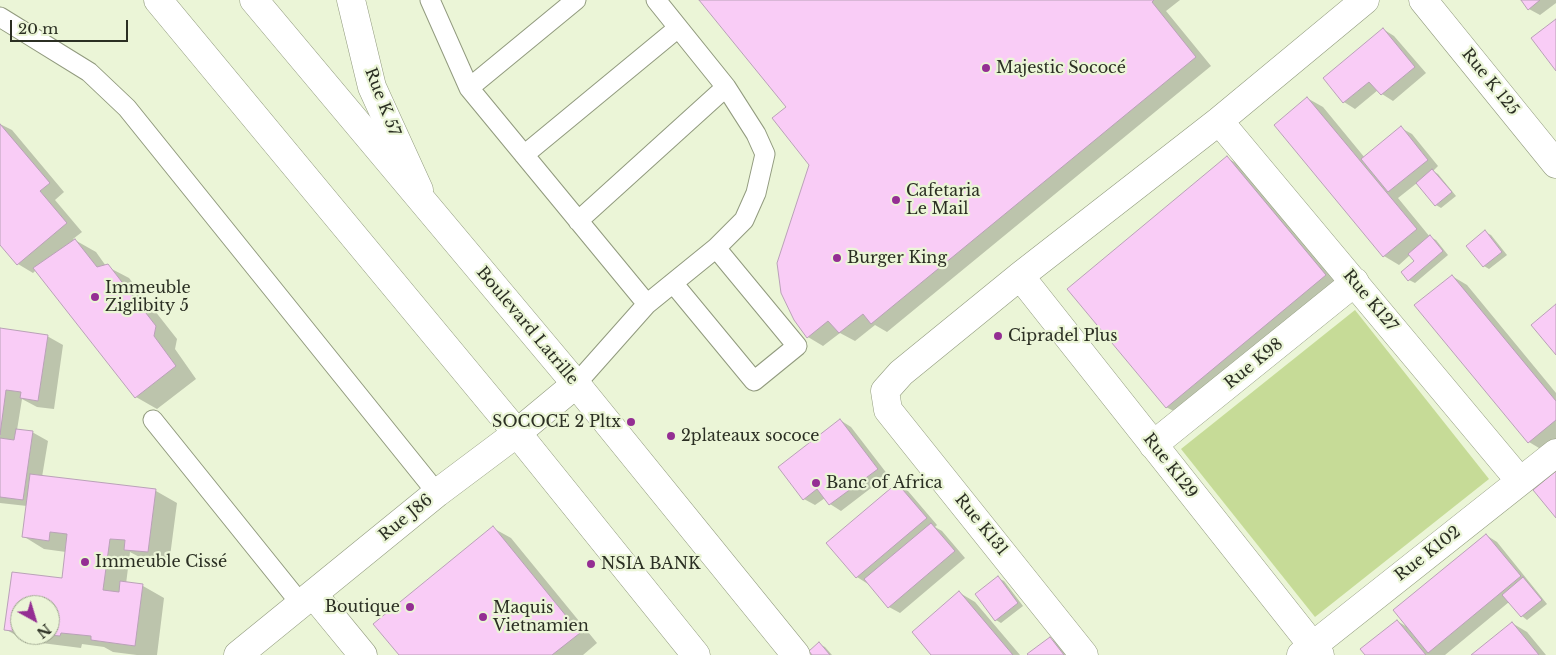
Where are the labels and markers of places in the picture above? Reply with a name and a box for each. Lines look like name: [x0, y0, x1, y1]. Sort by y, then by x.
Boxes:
place label: Majestic Sococé: [996, 58, 1126, 78]
marker: Majestic Sococé: [980, 62, 992, 74]
place label: Cafetaria Le Mail: [906, 181, 980, 219]
marker: Cafetaria Le Mail: [890, 194, 902, 206]
place label: Burger King: [847, 248, 947, 268]
marker: Burger King: [831, 252, 843, 264]
place label: Immeuble Ziglibity 5: [105, 278, 191, 316]
marker: Immeuble Ziglibity 5: [89, 291, 101, 303]
place label: Cipradel Plus: [1008, 326, 1118, 346]
marker: Cipradel Plus: [992, 330, 1004, 342]
place label: SOCOCE 2 Pltx: [492, 412, 621, 432]
marker: SOCOCE 2 Pltx: [625, 416, 637, 428]
place label: 2plateaux sococe: [681, 426, 819, 446]
marker: 2plateaux sococe: [665, 430, 677, 442]
place label: Banc of Africa: [826, 473, 942, 493]
marker: Banc of Africa: [810, 477, 822, 489]
place label: Immeuble Cissé: [95, 552, 227, 572]
place label: NSIA BANK: [601, 554, 701, 574]
marker: Immeuble Cissé: [79, 556, 91, 568]
marker: NSIA BANK: [585, 558, 597, 570]
place label: Boutique: [325, 597, 400, 617]
place label: Maquis Vietnamien: [493, 598, 589, 636]
marker: Boutique: [404, 601, 416, 613]
marker: Maquis Vietnamien: [477, 611, 489, 623]

